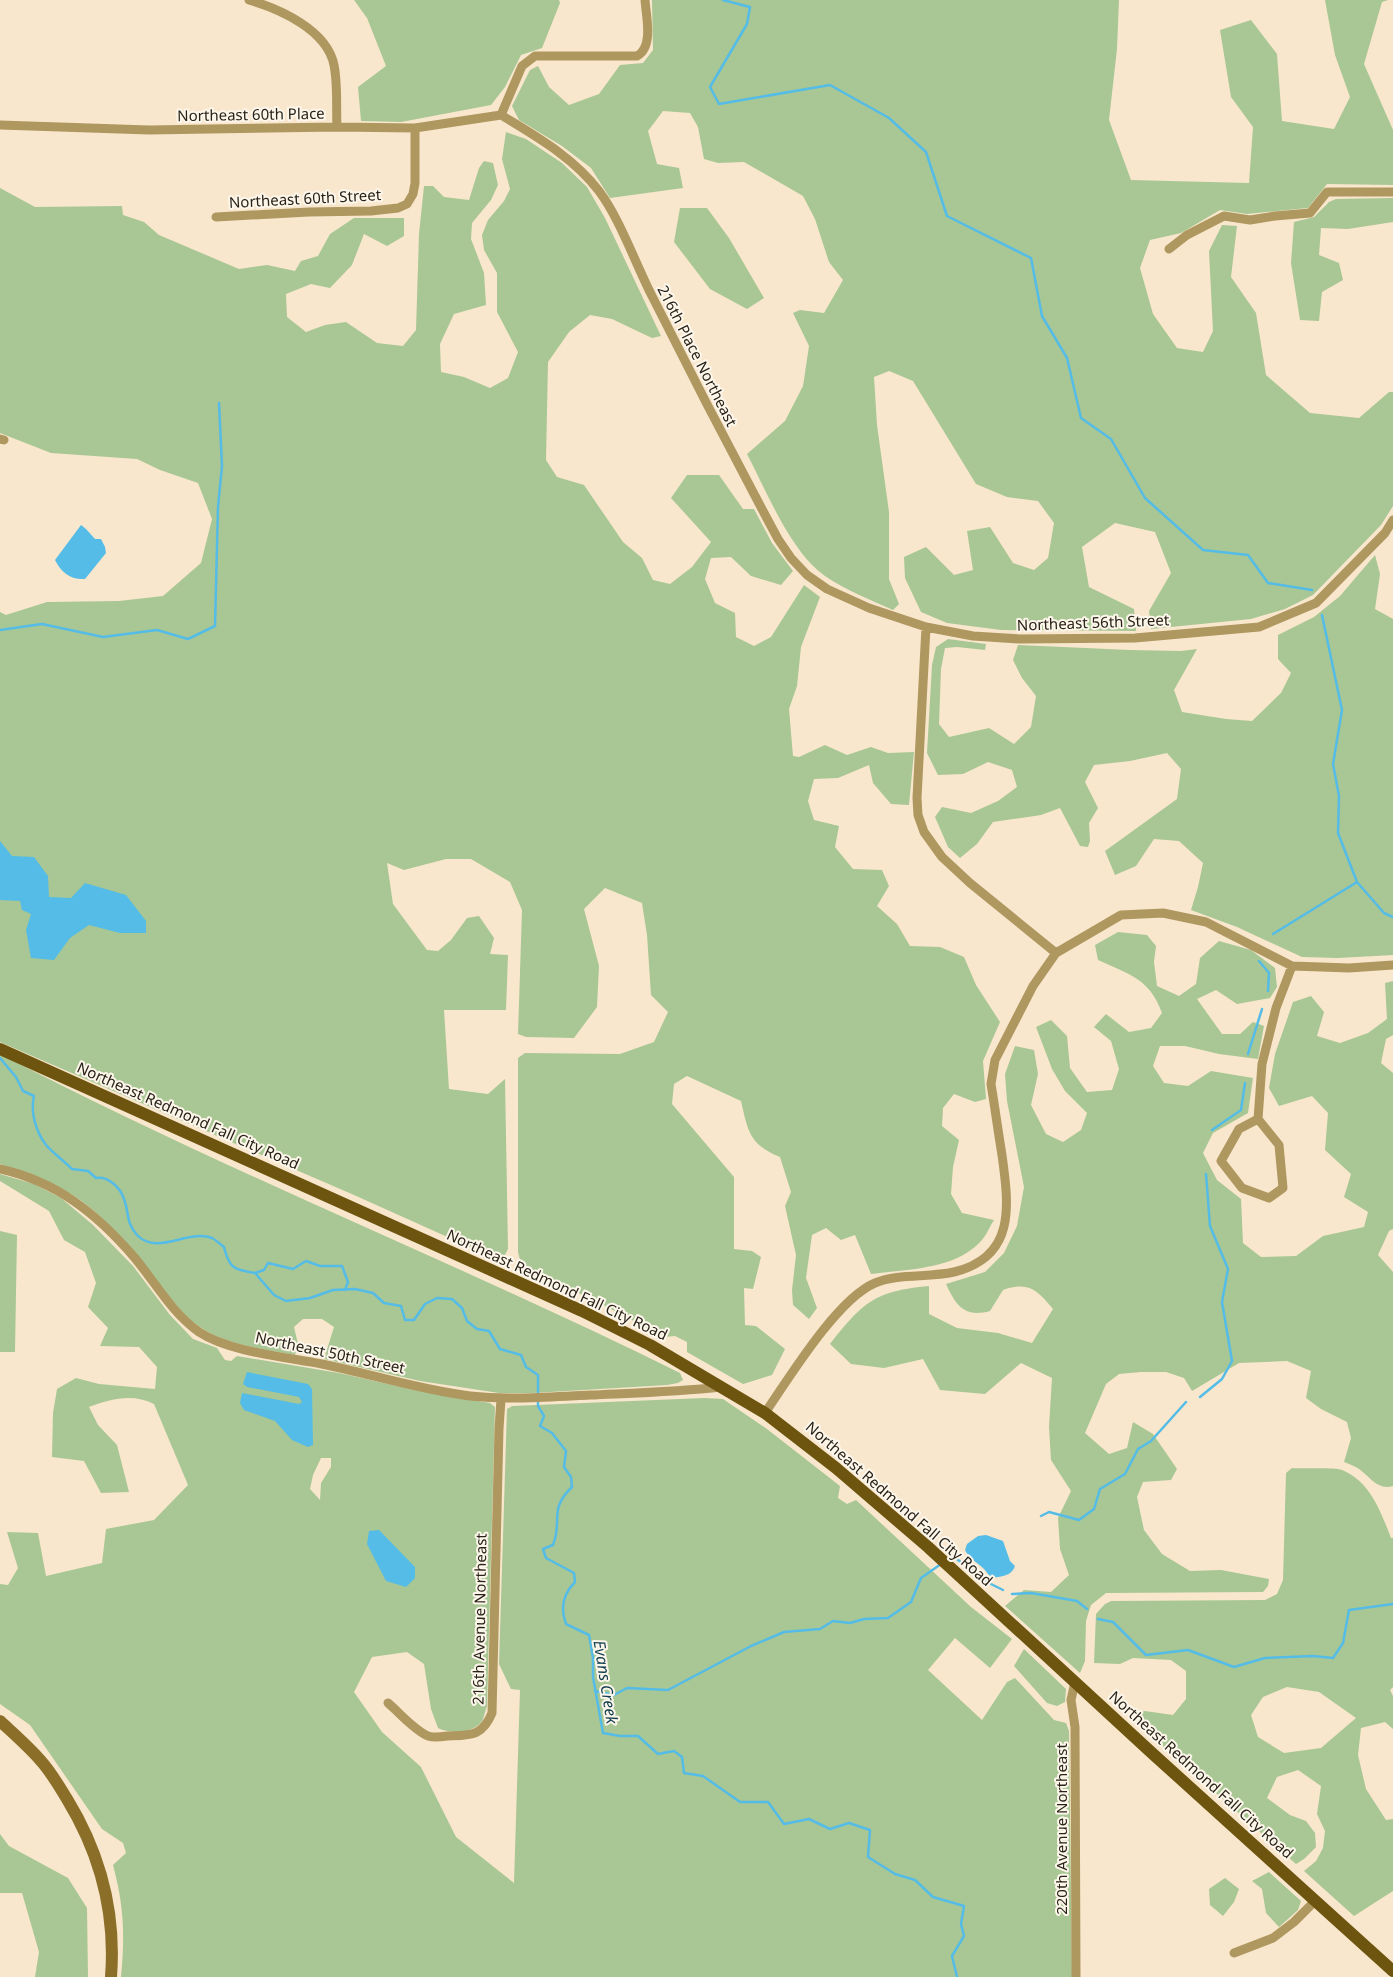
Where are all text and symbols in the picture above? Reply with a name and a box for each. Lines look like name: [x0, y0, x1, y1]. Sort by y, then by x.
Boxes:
street label: Northeast 60th Place: [177, 103, 325, 125]
street label: Northeast 60th Street: [228, 184, 382, 212]
street label: 216th Place Northeast: [654, 281, 742, 430]
street label: Northeast 56th Street: [1016, 609, 1170, 635]
street label: Northeast Redmond Fall City Road: [74, 1057, 303, 1173]
street label: Northeast Redmond Fall City Road: [444, 1224, 671, 1344]
street label: Northeast 50th Street: [254, 1326, 407, 1378]
street label: Northeast Redmond Fall City Road: [802, 1416, 997, 1590]
street label: 216th Avenue Northeast: [468, 1532, 491, 1705]
water label: Evans Creek: [589, 1639, 624, 1726]
street label: Northeast Redmond Fall City Road: [1105, 1686, 1298, 1862]
street label: 220th Avenue Northeast: [1051, 1743, 1071, 1915]

